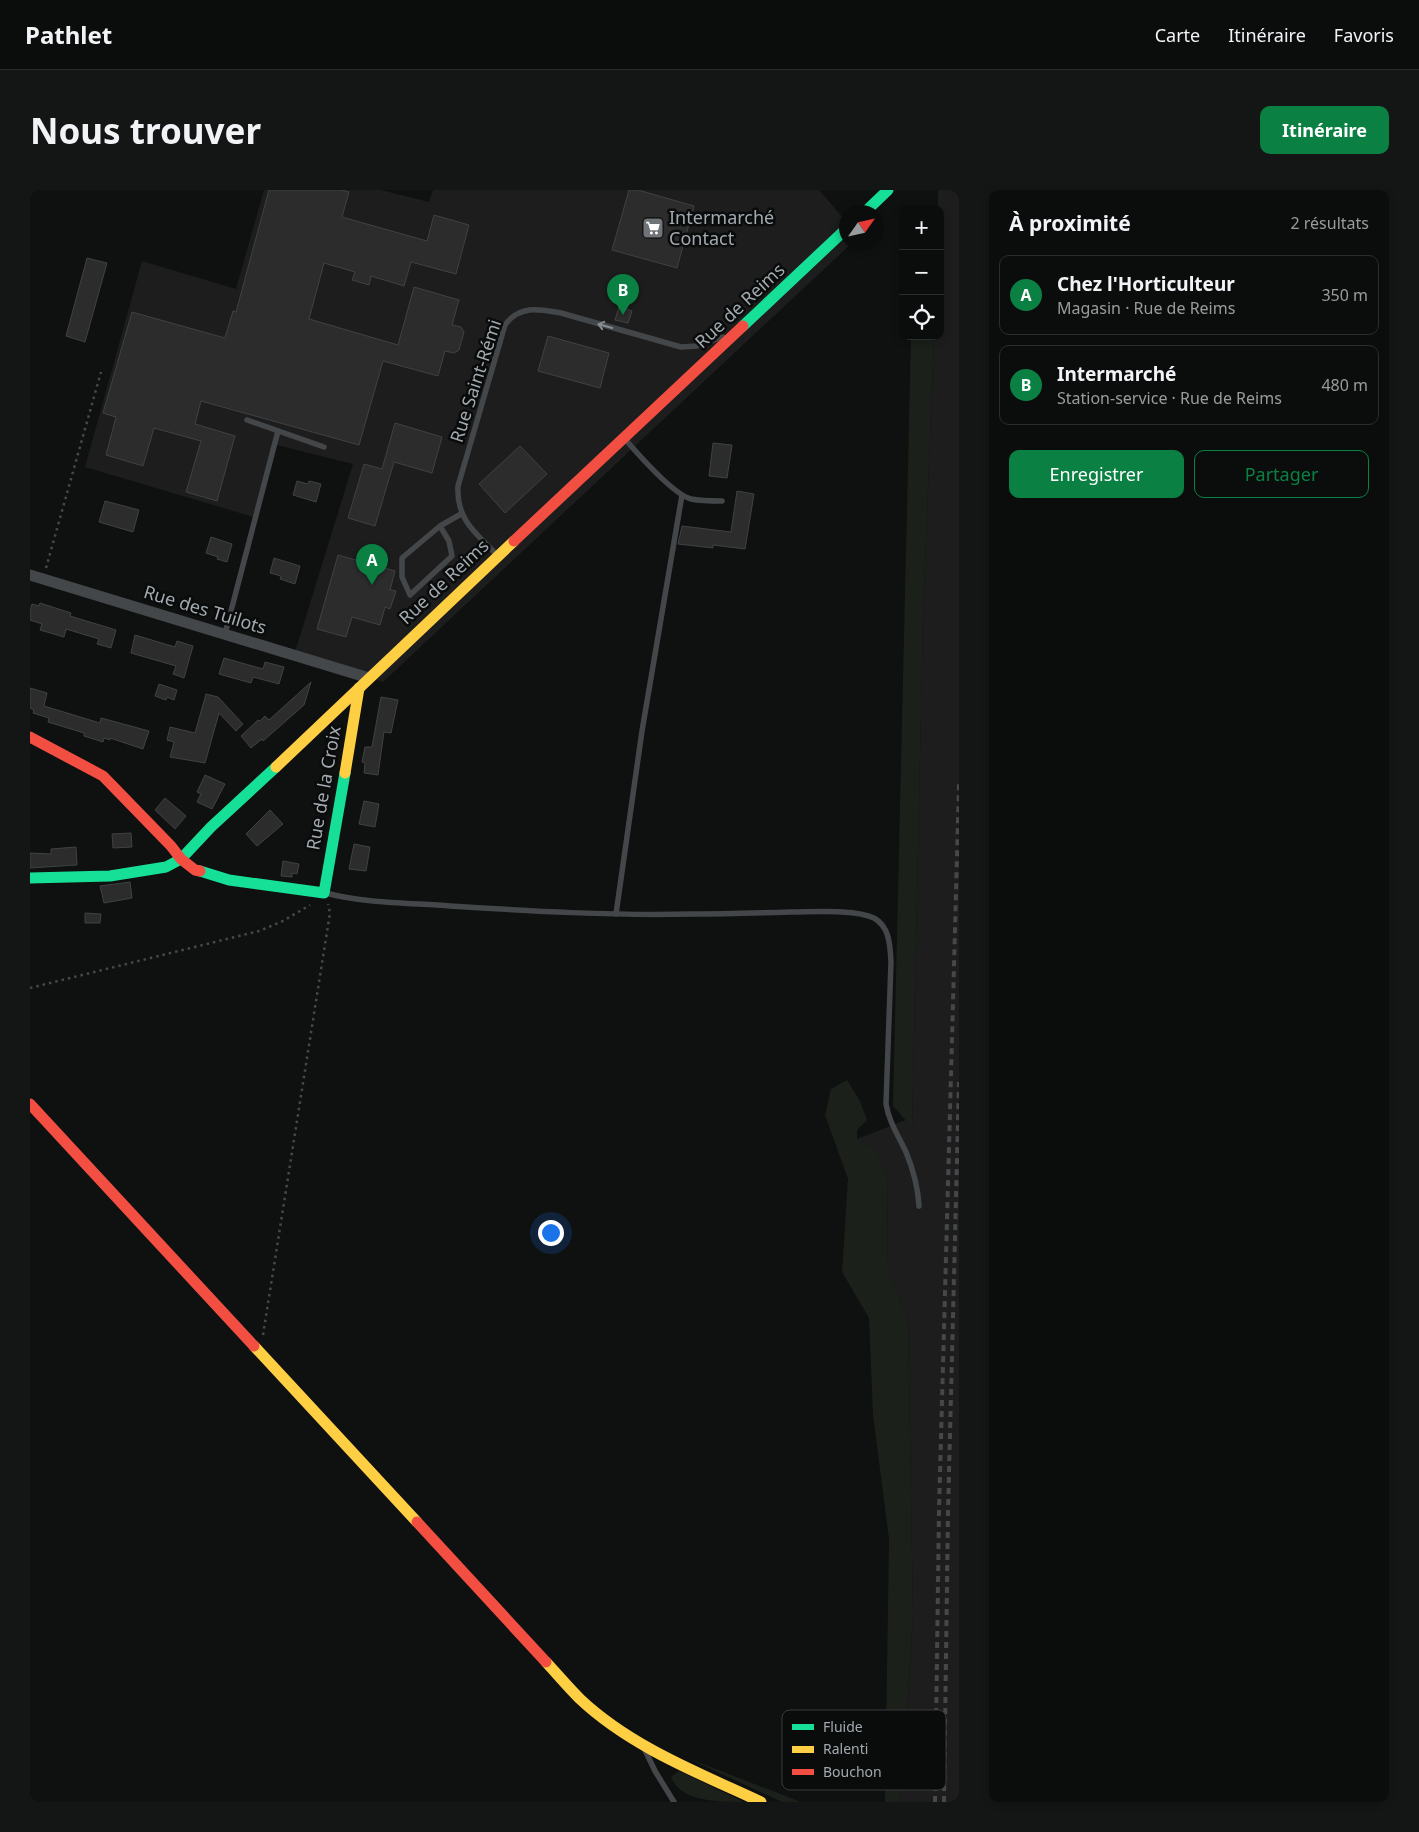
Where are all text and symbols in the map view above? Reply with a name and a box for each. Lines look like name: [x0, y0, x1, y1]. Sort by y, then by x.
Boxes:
text: Pathlet: [25, 18, 112, 51]
text: Carte: [1155, 23, 1200, 47]
text: Itinéraire: [1228, 23, 1306, 47]
text: Favoris: [1334, 23, 1394, 47]
button: Itinéraire: [1260, 106, 1389, 154]
text: Nous trouver: [30, 107, 261, 154]
place label: Intermarché Contact: [669, 205, 774, 250]
north arrow: [839, 205, 884, 250]
map controls: [899, 205, 944, 340]
button: +: [899, 205, 944, 250]
text: À proximité: [1009, 209, 1131, 237]
text: 2 résultats: [1291, 212, 1369, 234]
supermarket icon: Intermarché Contact: [641, 216, 665, 240]
button: −: [899, 250, 944, 295]
street label: Rue de Reims: [689, 257, 789, 353]
text: Chez l'Horticulteur: [1057, 271, 1235, 297]
pin: B: [607, 274, 639, 315]
text: A: [1020, 284, 1032, 306]
text: 350 m: [1321, 284, 1368, 306]
button: locate: [899, 295, 944, 340]
text: Magasin · Rue de Reims: [1057, 297, 1235, 319]
street label: Rue Saint-Rémi: [444, 316, 506, 445]
one-way arrow: [598, 321, 614, 331]
text: Intermarché: [1057, 361, 1176, 387]
text: B: [1021, 374, 1031, 396]
text: 480 m: [1321, 374, 1368, 396]
text: Station-service · Rue de Reims: [1057, 387, 1282, 409]
button: Enregistrer: [1009, 450, 1184, 498]
button: Partager: [1194, 450, 1369, 498]
street label: Rue de Reims: [393, 533, 493, 629]
pin: A: [356, 544, 388, 585]
street label: Rue des Tuilots: [141, 579, 270, 639]
street label: Rue de la Croix: [300, 723, 346, 852]
your location: [538, 1220, 564, 1246]
legend: [782, 1710, 946, 1790]
text: Fluide: [823, 1717, 863, 1736]
text: Ralenti: [823, 1739, 868, 1758]
text: Bouchon: [823, 1762, 882, 1781]

